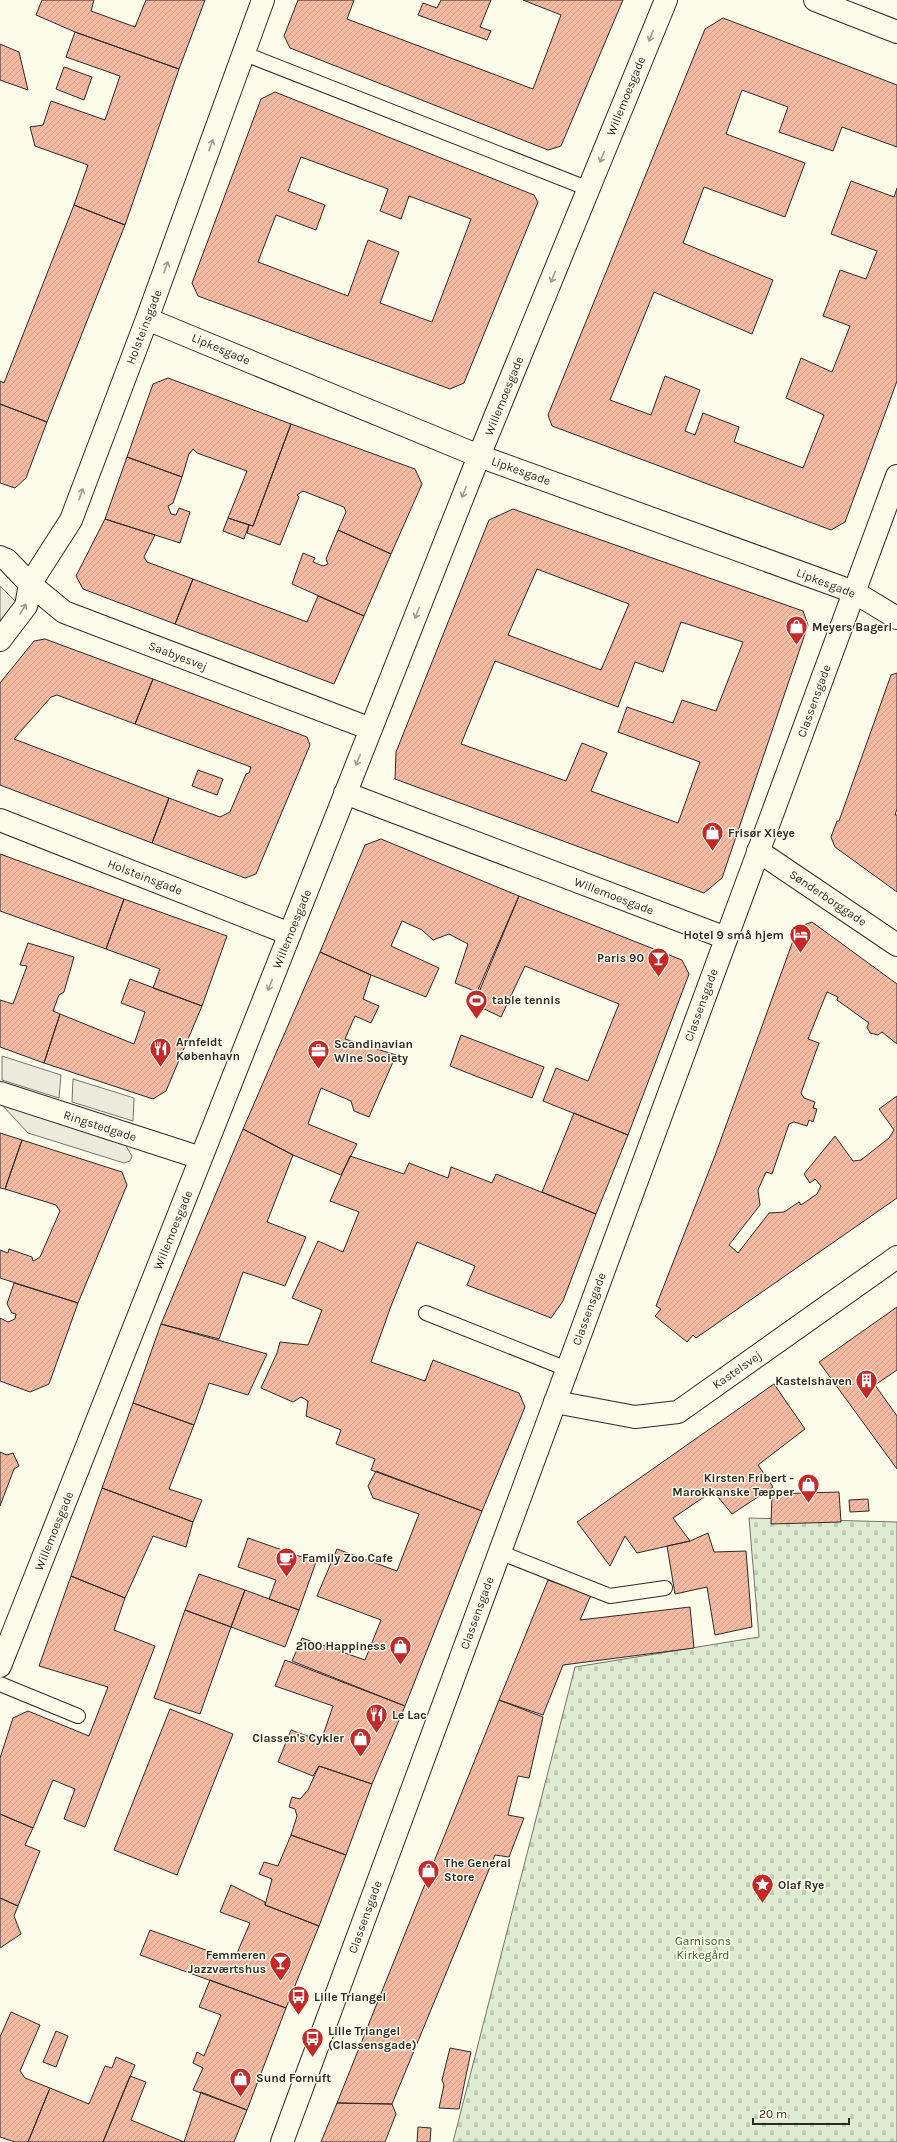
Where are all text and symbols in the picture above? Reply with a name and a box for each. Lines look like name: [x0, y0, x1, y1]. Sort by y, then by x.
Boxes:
one-way arrow: [646, 30, 654, 42]
street label: Willemoesgade: [604, 54, 648, 138]
one-way arrow: [207, 140, 215, 152]
one-way arrow: [598, 150, 605, 162]
one-way arrow: [163, 261, 170, 274]
one-way arrow: [548, 270, 556, 282]
street label: Holsteinsgade: [123, 288, 165, 366]
street label: Lipkesgade: [190, 330, 252, 368]
street label: Willemoesgade: [482, 354, 526, 438]
street label: Lipkesgade: [489, 454, 553, 488]
one-way arrow: [460, 486, 468, 498]
one-way arrow: [77, 488, 85, 500]
street label: Lipkesgade: [795, 565, 857, 601]
one-way arrow: [19, 603, 28, 614]
one-way arrow: [412, 607, 420, 619]
shop icon: Meyers Bageri: [783, 614, 809, 647]
place label: Meyers Bageri: [812, 620, 892, 634]
street label: Saabyesvej: [147, 638, 209, 674]
street label: Classensgade: [794, 663, 834, 739]
one-way arrow: [354, 754, 362, 766]
shop icon: Frisør Xieye: [700, 820, 726, 853]
place label: Frisør Xieye: [728, 826, 795, 840]
street label: Holsteinsgade: [106, 856, 184, 898]
street label: Sønderborggade: [787, 867, 869, 929]
street label: Willemoesgade: [572, 874, 656, 918]
street label: Willemoesgade: [270, 887, 314, 971]
hotel icon: Hotel 9 små hjem: [787, 922, 813, 955]
place label: Hotel 9 små hjem: [684, 928, 784, 942]
bar icon: Paris 90: [646, 945, 672, 978]
place label: Paris 90: [597, 951, 644, 965]
street label: Classensgade: [681, 967, 721, 1043]
one-way arrow: [265, 979, 273, 991]
sports icon: table tennis: [463, 987, 489, 1020]
place label: table tennis: [492, 993, 561, 1007]
place label: Arnfeldt København: [176, 1035, 240, 1063]
restaurant icon: Arnfeldt København: [148, 1036, 174, 1069]
place label: Scandinavian Wine Society: [334, 1037, 413, 1065]
office icon: Scandinavian Wine Society: [306, 1038, 332, 1071]
street label: Ringstedgade: [62, 1108, 138, 1144]
street label: Willemoesgade: [151, 1188, 195, 1272]
street label: Classensgade: [569, 1271, 609, 1347]
street label: Kastelsvej: [710, 1348, 764, 1392]
building icon: Kastelshaven: [854, 1368, 880, 1401]
place label: Kastelshaven: [775, 1374, 852, 1388]
place label: Kirsten Fribert - Marokkanske Tæpper: [672, 1471, 794, 1499]
shop icon: Kirsten Fribert - Marokkanske Tæpper: [796, 1472, 822, 1505]
street label: Willemoesgade: [32, 1489, 76, 1573]
cafe icon: Family Zoo Cafe: [273, 1545, 299, 1578]
place label: Family Zoo Cafe: [302, 1551, 393, 1565]
street label: Classensgade: [457, 1575, 497, 1651]
shop icon: 2100 Happiness: [388, 1633, 414, 1666]
place label: 2100 Happiness: [296, 1639, 386, 1653]
restaurant icon: Le Lac: [363, 1702, 389, 1735]
place label: Le Lac: [392, 1708, 427, 1722]
shop icon: Classen's Cykler: [347, 1725, 373, 1758]
place label: Classen's Cykler: [252, 1731, 344, 1745]
place label: The General Store: [444, 1856, 511, 1884]
shop icon: The General Store: [415, 1857, 441, 1890]
place icon: Olaf Rye: [749, 1872, 775, 1905]
place label: Olaf Rye: [778, 1878, 824, 1892]
street label: Classensgade: [345, 1879, 385, 1955]
park label: Garnisons Kirkegård: [675, 1934, 731, 1962]
place label: Femmeren Jazzværtshus: [188, 1948, 266, 1976]
bar icon: Femmeren Jazzværtshus: [268, 1949, 294, 1982]
bus stop icon: Lille Triangel: [286, 1984, 312, 2017]
place label: Lille Triangel: [314, 1990, 386, 2004]
place label: Lille Triangel (Classensgade): [328, 2024, 416, 2052]
bus stop icon: Lille Triangel (Classensgade): [300, 2025, 326, 2058]
shop icon: Sund Fornuft: [227, 2065, 253, 2098]
place label: Sund Fornuft: [256, 2071, 331, 2085]
scale bar: [753, 2100, 849, 2126]
text: 20 m: [759, 2107, 787, 2121]

